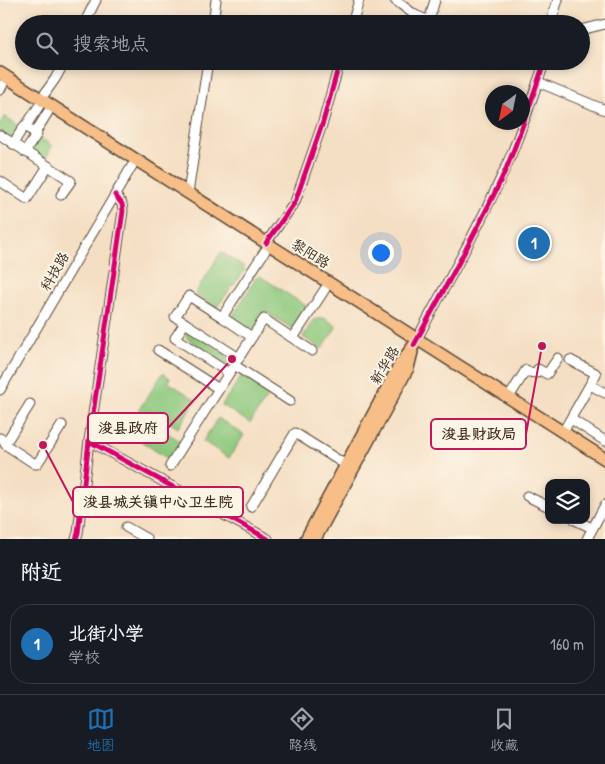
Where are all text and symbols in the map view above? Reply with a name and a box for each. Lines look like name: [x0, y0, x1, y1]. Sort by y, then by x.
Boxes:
search box: [15, 15, 590, 70]
icon: search: [33, 29, 61, 57]
text: 搜索地点: [73, 30, 149, 56]
north arrow: [485, 85, 530, 130]
pin: 1: [518, 224, 550, 262]
street label: 黎阳路: [288, 234, 334, 272]
your location: [368, 240, 394, 266]
street label: 科技路: [35, 248, 73, 294]
street label: 新华路: [365, 342, 403, 388]
callout: 浚县政府: [88, 413, 168, 443]
text: 浚县政府: [98, 417, 158, 438]
callout: 浚县财政局: [431, 419, 526, 449]
text: 浚县财政局: [441, 423, 517, 444]
map controls: [545, 479, 590, 524]
button: layers: [545, 479, 590, 524]
callout: 浚县城关镇中心卫生院: [73, 487, 243, 517]
text: 浚县城关镇中心卫生院: [83, 491, 233, 512]
text: 附近: [20, 557, 62, 586]
text: 北街小学: [68, 620, 144, 646]
text: 1: [34, 633, 40, 655]
text: 160 m: [550, 633, 584, 655]
text: 学校: [68, 646, 100, 668]
tab: 地图: [87, 705, 115, 754]
tab: 路线: [288, 705, 316, 754]
tab: 收藏: [490, 705, 518, 754]

